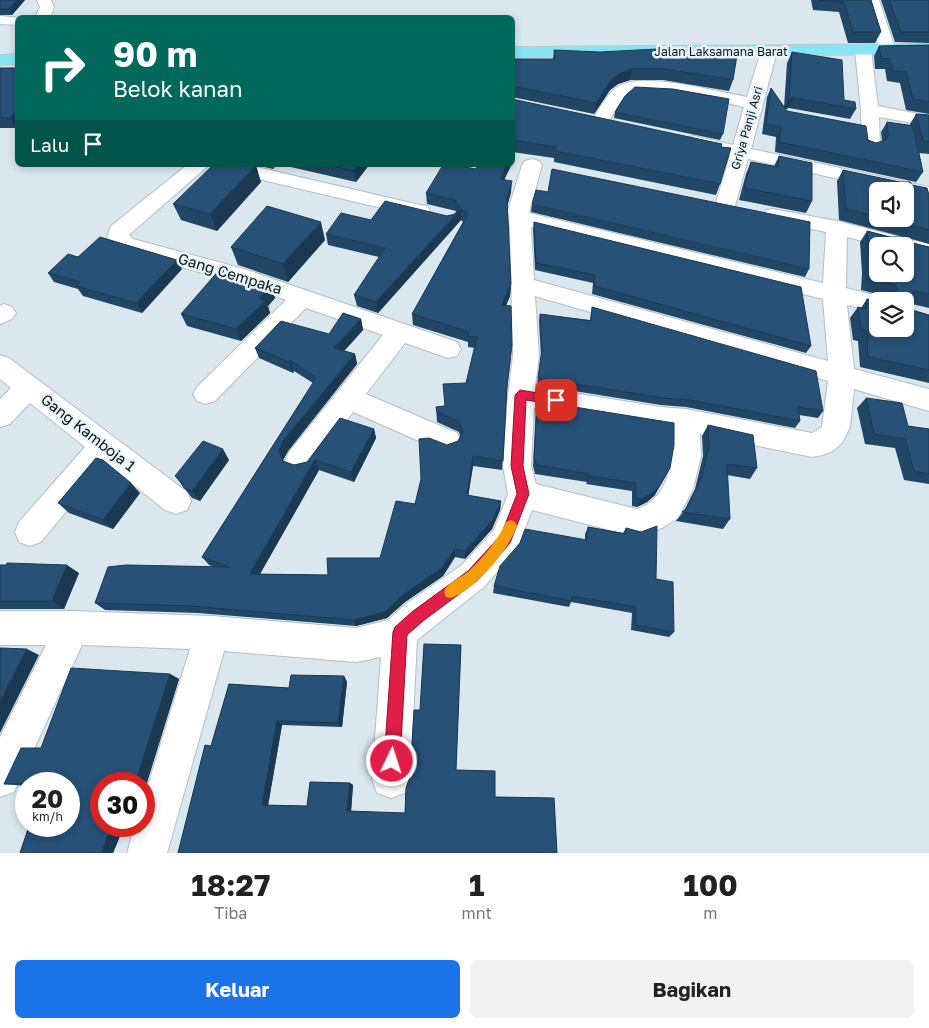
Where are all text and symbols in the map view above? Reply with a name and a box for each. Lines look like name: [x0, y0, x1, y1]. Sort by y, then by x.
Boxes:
text: 90 m: [113, 33, 197, 75]
icon: right: [30, 35, 95, 100]
street label: Jalan Laksamana Barat: [654, 44, 788, 59]
text: Belok kanan: [113, 75, 243, 102]
street label: Griya Panji Asri: [727, 84, 766, 171]
icon: arrive: [79, 130, 107, 158]
text: Lalu: [30, 133, 69, 156]
map controls: [869, 182, 914, 337]
button: sound: [869, 182, 914, 227]
button: search: [869, 237, 914, 282]
street label: Gang Cempaka: [176, 249, 285, 297]
button: layers: [869, 292, 914, 337]
pin: [535, 379, 577, 421]
icon: arrive: [542, 386, 570, 414]
street label: Gang Kamboja 1: [38, 390, 139, 475]
position arrow: [365, 734, 417, 786]
speed limit sign: 30: [90, 772, 155, 837]
text: 20: [32, 783, 63, 814]
text: km/h: [32, 809, 63, 824]
text: 18:27: [191, 867, 270, 903]
text: 1: [469, 867, 484, 903]
text: 100: [683, 867, 738, 903]
text: Tiba: [214, 903, 247, 923]
text: mnt: [462, 903, 492, 923]
text: m: [703, 903, 718, 923]
button: Keluar: [15, 960, 460, 1018]
button: Bagikan: [470, 960, 914, 1018]

